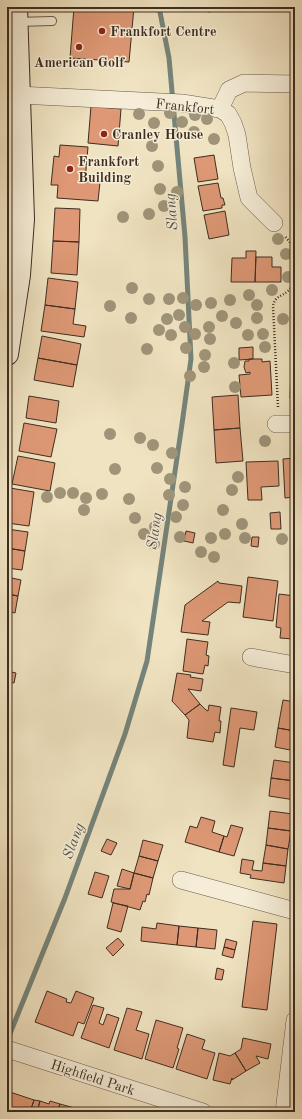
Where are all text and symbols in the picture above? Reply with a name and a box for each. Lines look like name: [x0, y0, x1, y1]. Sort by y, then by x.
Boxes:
place label: Frankfort Centre: [110, 25, 217, 39]
marker: Frankfort Centre: [97, 26, 107, 36]
marker: American Golf: [74, 42, 84, 52]
place label: American Golf: [34, 56, 125, 70]
street label: Frankfort: [155, 97, 215, 117]
place label: Cranley House: [112, 128, 203, 142]
marker: Cranley House: [99, 129, 109, 139]
place label: Frankfort Building: [78, 155, 139, 185]
marker: Frankfort Building: [65, 164, 75, 174]
water label: Slang: [163, 193, 182, 231]
water label: Slang: [145, 512, 166, 551]
water label: Slang: [61, 821, 88, 862]
street label: Highfield Park: [49, 1058, 137, 1098]

